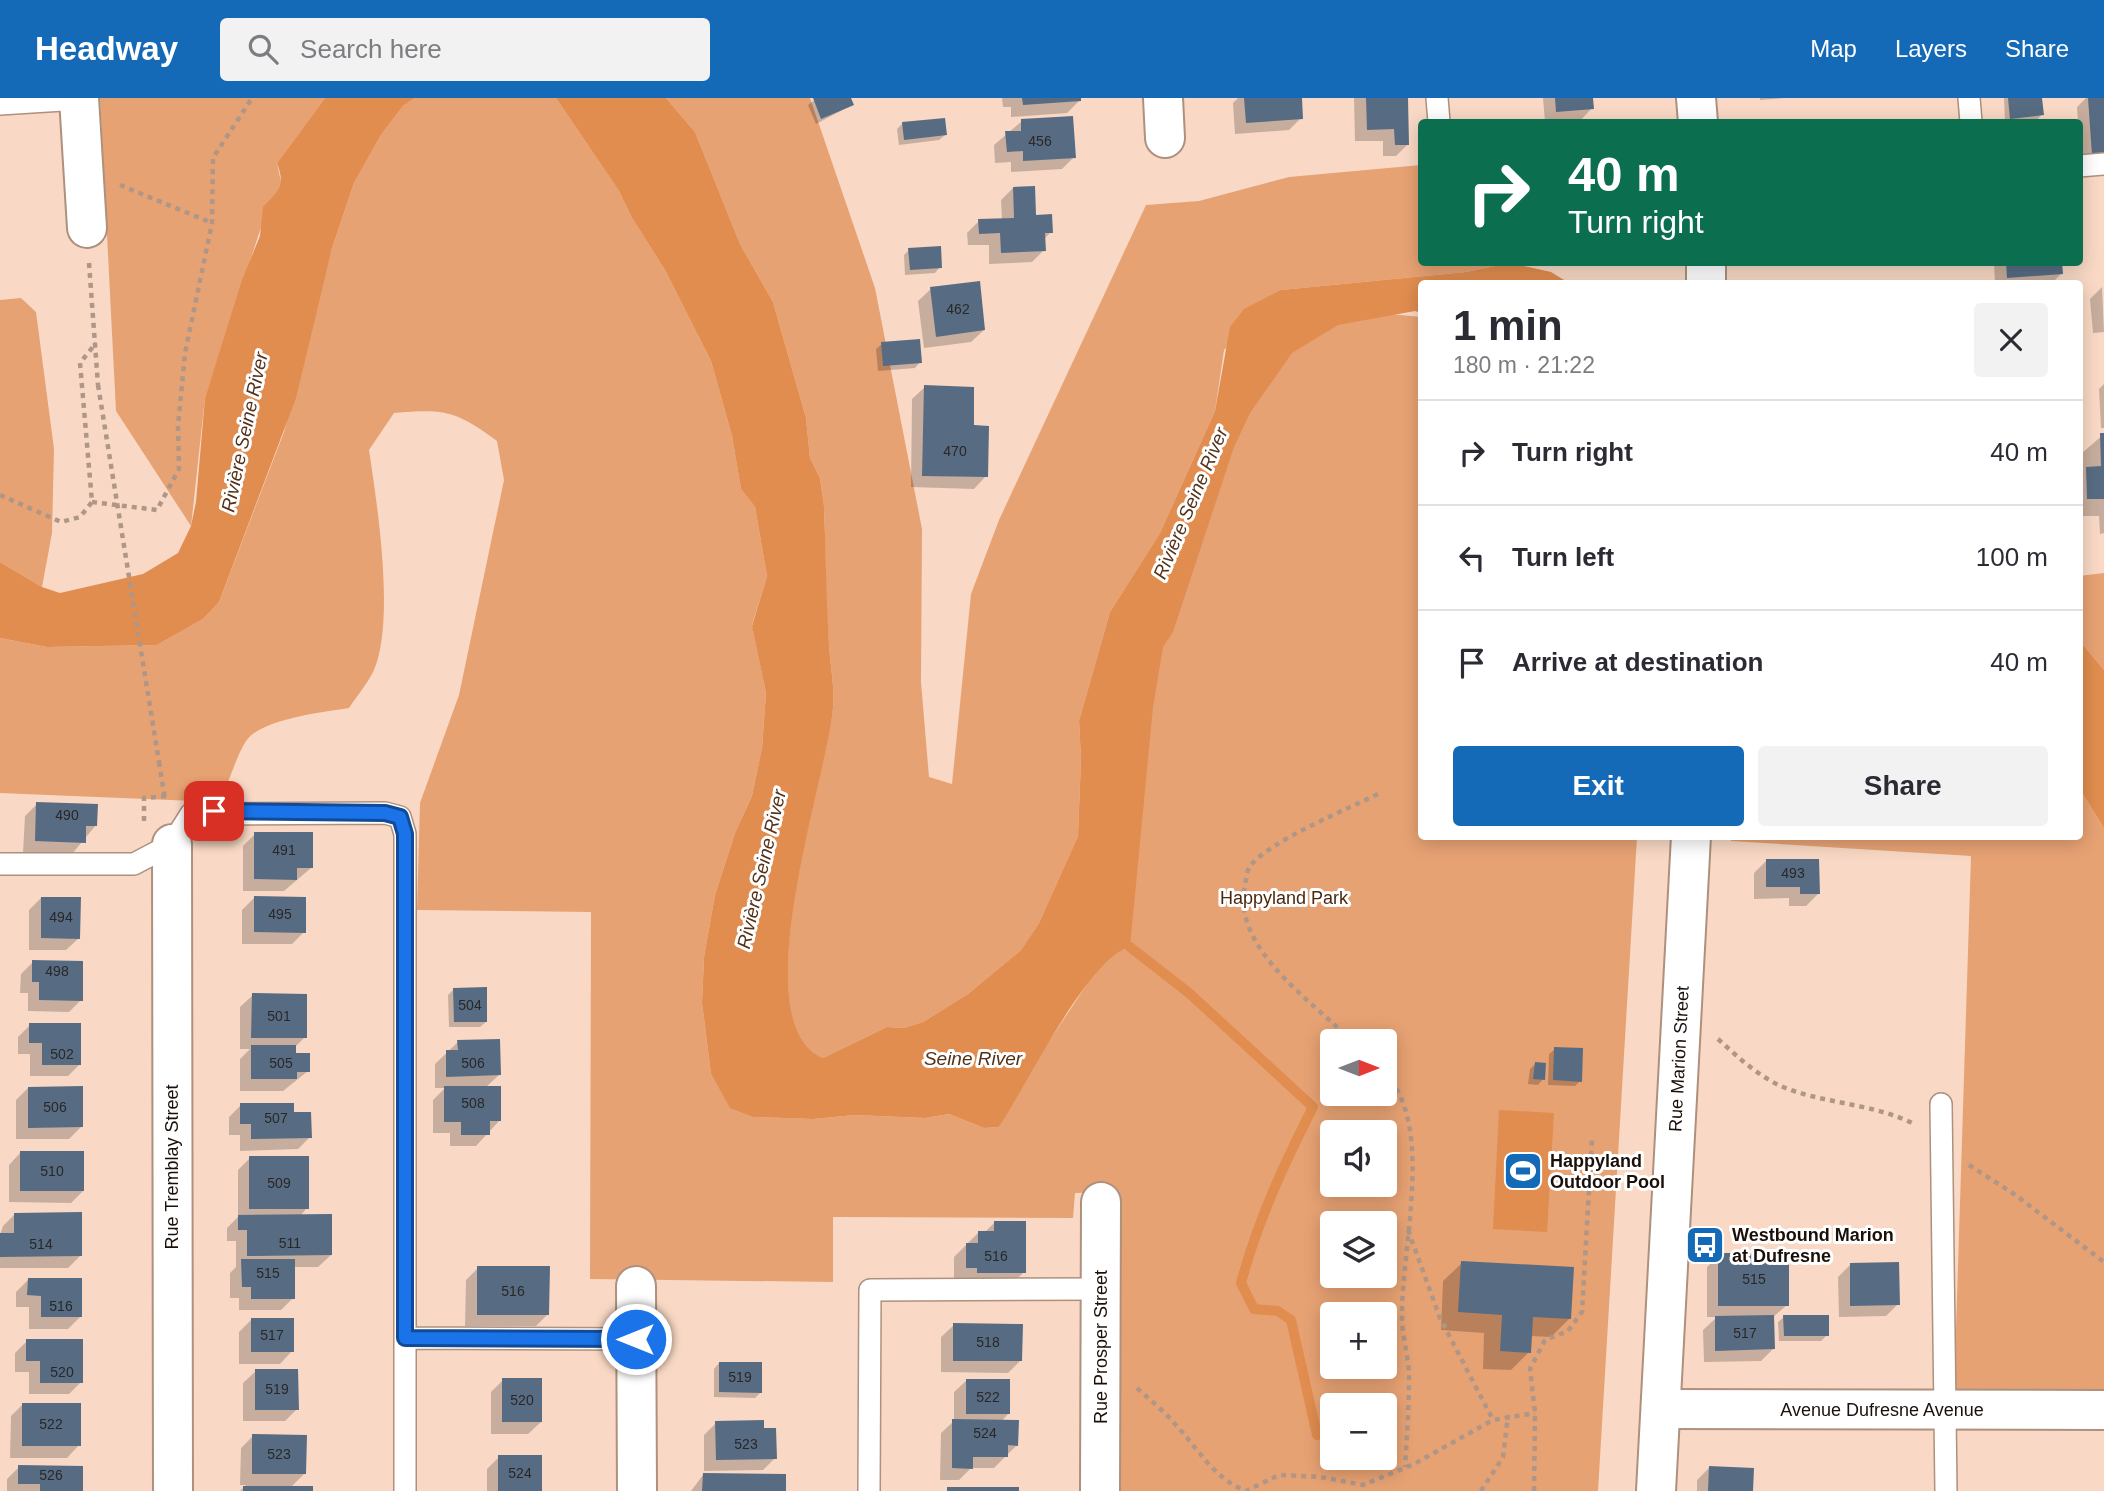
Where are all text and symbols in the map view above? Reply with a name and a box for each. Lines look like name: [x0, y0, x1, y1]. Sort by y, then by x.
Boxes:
search box: [220, 18, 710, 81]
text: Headway: [35, 30, 178, 67]
icon: search: [244, 30, 282, 68]
text: Search here: [300, 34, 442, 64]
text: Map: [1810, 35, 1857, 62]
text: Layers: [1895, 35, 1967, 62]
text: Share: [2005, 35, 2069, 62]
house number: 456: [1028, 133, 1052, 149]
icon: right: [1453, 147, 1544, 238]
text: 40 m: [1568, 147, 1680, 201]
text: Turn right: [1568, 204, 1704, 240]
house number: 462: [946, 301, 970, 317]
text: 1 min: [1453, 302, 1563, 349]
button: close: [1974, 303, 2048, 377]
water label: Rivière Seine River: [217, 350, 272, 514]
text: 180 m · 21:22: [1453, 352, 1595, 378]
water label: Rivière Seine River: [1149, 424, 1232, 582]
icon: right: [1453, 434, 1491, 472]
text: Turn right: [1512, 437, 1633, 467]
text: 40 m: [1990, 437, 2048, 467]
house number: 470: [943, 443, 967, 459]
icon: left: [1453, 539, 1491, 577]
text: Turn left: [1512, 542, 1614, 572]
text: 100 m: [1976, 542, 2048, 572]
icon: arrive: [1453, 644, 1491, 682]
text: Arrive at destination: [1512, 647, 1763, 677]
text: 40 m: [1990, 647, 2048, 677]
button: Exit: [1453, 746, 1744, 826]
button: Share: [1758, 746, 2048, 826]
pin: [184, 781, 244, 841]
water label: Rivière Seine River: [733, 787, 790, 951]
icon: arrive: [195, 792, 233, 830]
house number: 490: [55, 807, 79, 823]
house number: 491: [272, 842, 296, 858]
house number: 493: [1781, 865, 1805, 881]
park label: Happyland Park: [1220, 888, 1349, 908]
house number: 495: [268, 906, 292, 922]
house number: 494: [49, 909, 73, 925]
house number: 498: [45, 963, 69, 979]
street label: Rue Marion Street: [1665, 986, 1693, 1132]
house number: 504: [458, 997, 482, 1013]
house number: 501: [267, 1008, 291, 1024]
north arrow: [1320, 1029, 1396, 1106]
map controls: [1320, 1029, 1397, 1470]
house number: 502: [50, 1046, 74, 1062]
water label: Seine River: [924, 1048, 1023, 1069]
house number: 505: [269, 1055, 293, 1071]
house number: 506: [461, 1055, 485, 1071]
street label: Rue Tremblay Street: [162, 1084, 182, 1250]
house number: 508: [461, 1095, 485, 1111]
house number: 506: [43, 1099, 67, 1115]
house number: 507: [264, 1110, 288, 1126]
button: sound: [1320, 1120, 1397, 1197]
sports icon: Happyland Outdoor Pool: [1502, 1150, 1544, 1192]
place label: Happyland Outdoor Pool: [1550, 1151, 1665, 1192]
house number: 510: [40, 1163, 64, 1179]
house number: 509: [267, 1175, 291, 1191]
button: layers: [1320, 1211, 1397, 1288]
bus stop icon: Westbound Marion at Dufresne: [1684, 1224, 1726, 1266]
place label: Westbound Marion at Dufresne: [1732, 1225, 1894, 1266]
house number: 511: [279, 1235, 301, 1251]
house number: 514: [29, 1236, 53, 1252]
house number: 516: [984, 1248, 1008, 1264]
house number: 515: [256, 1265, 280, 1281]
street label: Rue Prosper Street: [1091, 1270, 1111, 1424]
house number: 515: [1742, 1271, 1766, 1287]
house number: 516: [501, 1283, 525, 1299]
house number: 516: [49, 1298, 73, 1314]
position arrow: [599, 1302, 673, 1376]
button: +: [1320, 1302, 1397, 1379]
house number: 517: [1733, 1325, 1757, 1341]
house number: 517: [260, 1327, 284, 1343]
house number: 518: [976, 1334, 1000, 1350]
house number: 520: [50, 1364, 74, 1380]
house number: 519: [728, 1369, 752, 1385]
house number: 519: [265, 1381, 289, 1397]
house number: 522: [976, 1389, 1000, 1405]
house number: 520: [510, 1392, 534, 1408]
button: −: [1320, 1393, 1397, 1470]
street label: Avenue Dufresne Avenue: [1780, 1400, 1984, 1420]
house number: 522: [39, 1416, 63, 1432]
house number: 524: [973, 1425, 997, 1441]
house number: 523: [734, 1436, 758, 1452]
house number: 523: [267, 1446, 291, 1462]
house number: 524: [508, 1465, 532, 1481]
house number: 526: [39, 1467, 63, 1483]

